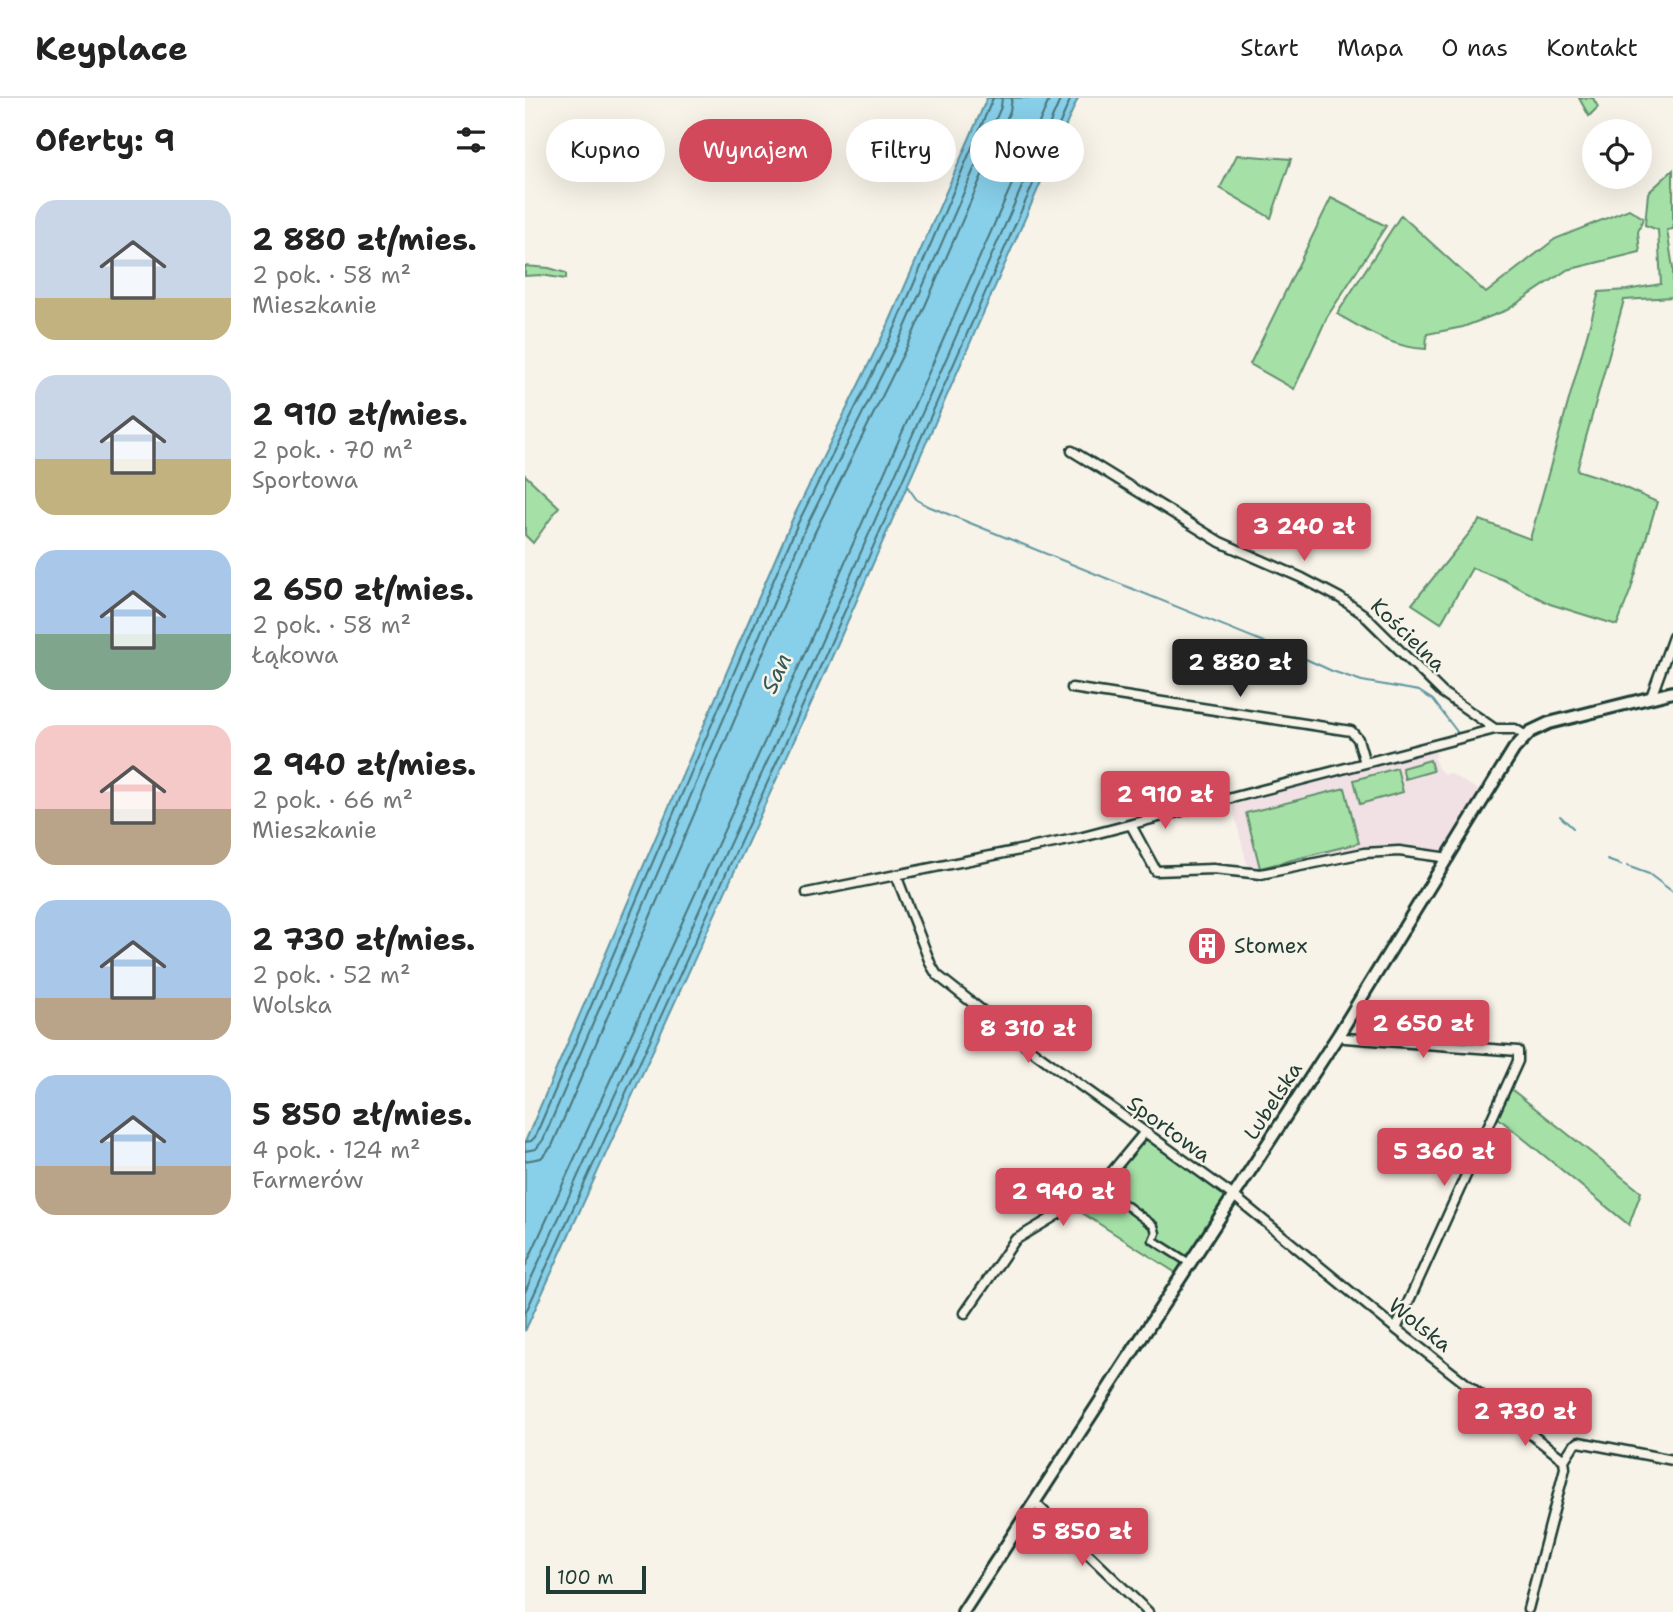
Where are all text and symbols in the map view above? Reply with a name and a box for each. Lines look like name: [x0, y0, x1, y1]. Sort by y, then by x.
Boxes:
text: Keyplace: [35, 26, 188, 71]
text: Start: [1240, 32, 1299, 64]
text: Mapa: [1337, 32, 1403, 64]
text: O nas: [1441, 32, 1508, 64]
text: Kontakt: [1546, 32, 1638, 64]
chip: Kupno: [546, 119, 665, 182]
chip: Wynajem: [679, 119, 832, 182]
chip: Filtry: [846, 119, 956, 182]
chip: Nowe: [970, 119, 1084, 182]
map controls: [1582, 119, 1652, 189]
button: locate: [1582, 119, 1652, 189]
text: Oferty: 9: [35, 120, 175, 161]
icon: filters: [452, 121, 490, 159]
text: 2 880 zł/mies.: [252, 219, 477, 260]
icon: home: [91, 228, 175, 312]
text: 2 pok. · 58 m²: [252, 260, 411, 290]
text: Mieszkanie: [252, 290, 377, 320]
text: 2 910 zł/mies.: [252, 394, 468, 435]
icon: home: [91, 403, 175, 487]
text: 2 pok. · 70 m²: [252, 435, 413, 465]
text: Sportowa: [252, 465, 358, 495]
pin: 3 240 zł: [1232, 504, 1376, 563]
text: 3 240 zł: [1253, 511, 1355, 541]
text: 2 650 zł/mies.: [252, 569, 474, 610]
icon: home: [91, 578, 175, 662]
street label: Kościelna: [1364, 592, 1452, 678]
text: 2 pok. · 58 m²: [252, 610, 411, 640]
text: Łąkowa: [252, 640, 338, 670]
pin: 2 880 zł: [1168, 640, 1312, 699]
text: 2 880 zł: [1188, 647, 1292, 677]
water label: San: [754, 648, 798, 698]
text: 2 940 zł/mies.: [252, 744, 476, 785]
icon: home: [91, 753, 175, 837]
pin: 2 910 zł: [1093, 772, 1237, 831]
text: 2 910 zł: [1117, 779, 1213, 809]
text: 2 pok. · 66 m²: [252, 785, 413, 815]
text: Mieszkanie: [252, 815, 377, 845]
text: 2 730 zł/mies.: [252, 919, 475, 960]
building icon: Stomex: [1186, 925, 1228, 967]
icon: home: [91, 928, 175, 1012]
place label: Stomex: [1234, 932, 1308, 960]
text: 2 pok. · 52 m²: [252, 960, 410, 990]
text: Wolska: [252, 990, 332, 1020]
pin: 2 650 zł: [1351, 1000, 1495, 1060]
pin: 8 310 zł: [956, 1006, 1100, 1065]
text: 2 650 zł: [1372, 1008, 1474, 1038]
text: 8 310 zł: [980, 1013, 1076, 1043]
street label: Lubelska: [1237, 1057, 1309, 1145]
street label: Sportowa: [1122, 1089, 1216, 1169]
text: 5 850 zł/mies.: [252, 1094, 472, 1135]
icon: home: [91, 1103, 175, 1187]
pin: 5 360 zł: [1372, 1128, 1516, 1188]
text: 4 pok. · 124 m²: [252, 1135, 421, 1165]
text: 5 360 zł: [1393, 1136, 1495, 1166]
text: Farmerów: [252, 1165, 363, 1195]
pin: 2 940 zł: [991, 1168, 1135, 1228]
text: 2 940 zł: [1011, 1176, 1115, 1206]
street label: Wolska: [1383, 1292, 1457, 1358]
pin: 2 730 zł: [1453, 1388, 1597, 1448]
text: 2 730 zł: [1474, 1396, 1576, 1426]
pin: 5 850 zł: [1010, 1508, 1154, 1568]
text: 5 850 zł: [1032, 1516, 1132, 1546]
scale bar: [546, 1563, 646, 1595]
text: 100 m: [557, 1565, 614, 1590]

